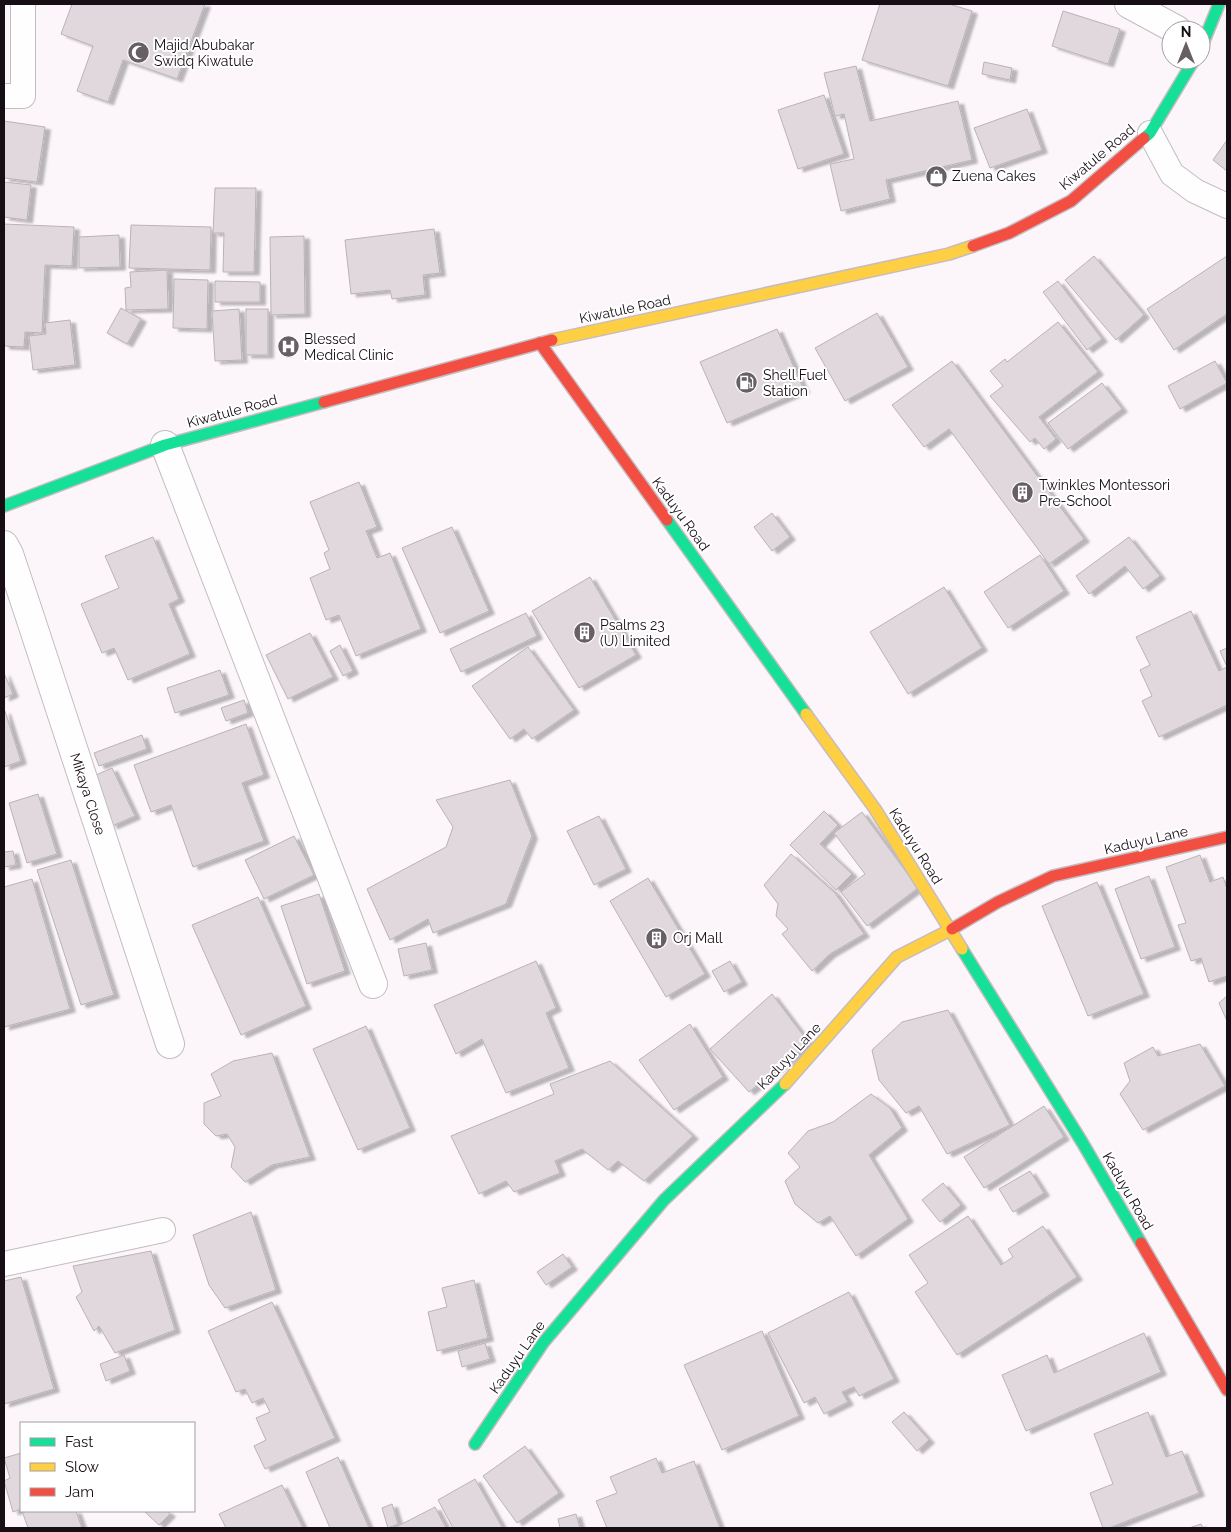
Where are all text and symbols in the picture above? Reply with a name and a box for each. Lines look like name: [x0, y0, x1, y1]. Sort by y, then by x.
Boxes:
north arrow: [1161, 20, 1211, 70]
text: N: [1181, 24, 1191, 40]
place label: Majid Abubakar Swidq Kiwatule: [154, 37, 255, 69]
mosque icon: Majid Abubakar Swidq Kiwatule: [126, 41, 150, 65]
street label: Kiwatule Road: [1056, 121, 1138, 193]
shop icon: Zuena Cakes: [924, 164, 948, 188]
place label: Zuena Cakes: [952, 168, 1036, 184]
street label: Kiwatule Road: [578, 292, 672, 326]
place label: Blessed Medical Clinic: [304, 331, 394, 363]
hospital icon: Blessed Medical Clinic: [276, 335, 300, 359]
place label: Shell Fuel Station: [763, 367, 827, 399]
fuel station icon: Shell Fuel Station: [735, 371, 759, 395]
street label: Kiwatule Road: [185, 391, 279, 431]
street label: Kaduyu Road: [649, 474, 713, 554]
place label: Twinkles Montessori Pre-School: [1039, 477, 1170, 509]
building icon: Twinkles Montessori Pre-School: [1011, 481, 1035, 505]
place label: Psalms 23 (U) Limited: [600, 617, 670, 649]
building icon: Psalms 23 (U) Limited: [572, 621, 596, 645]
street label: Mikaya Close: [67, 751, 109, 837]
street label: Kaduyu Road: [886, 805, 946, 887]
street label: Kaduyu Lane: [1103, 823, 1189, 857]
building icon: Orj Mall: [645, 926, 669, 950]
place label: Orj Mall: [673, 930, 723, 946]
street label: Kaduyu Lane: [754, 1019, 824, 1093]
street label: Kaduyu Road: [1099, 1149, 1157, 1233]
street label: Kaduyu Lane: [486, 1317, 548, 1397]
legend: [20, 1422, 195, 1512]
text: Fast: [65, 1433, 93, 1451]
text: Slow: [65, 1458, 99, 1476]
text: Jam: [65, 1483, 94, 1501]

